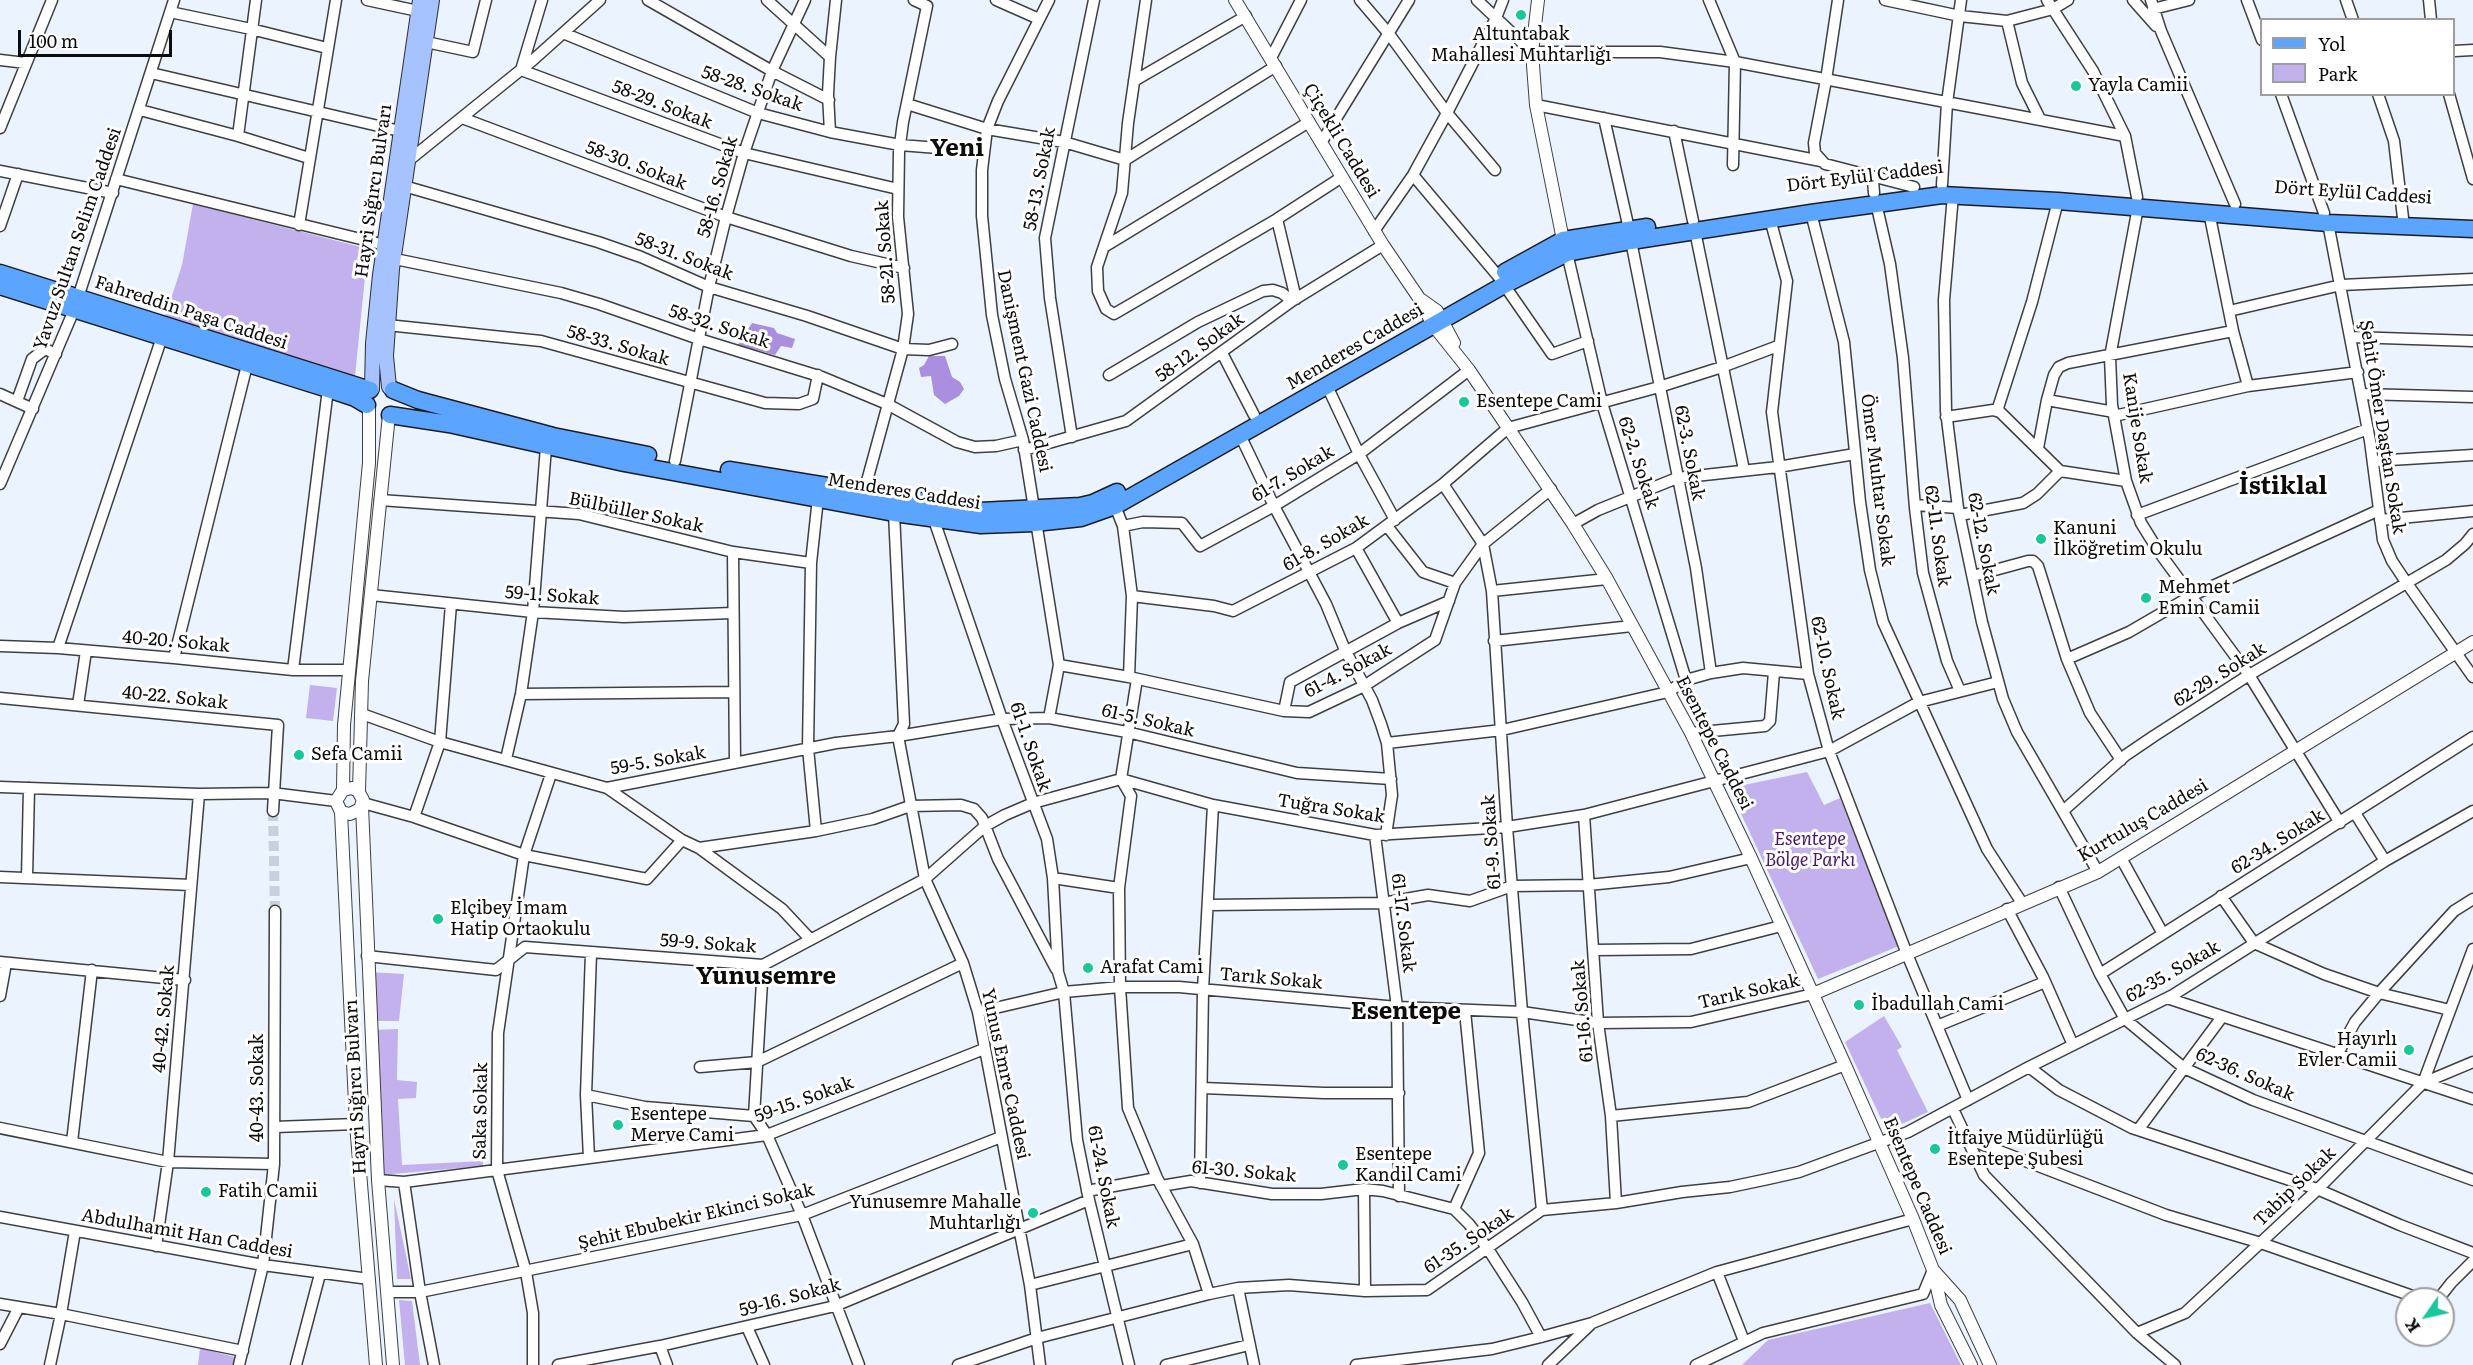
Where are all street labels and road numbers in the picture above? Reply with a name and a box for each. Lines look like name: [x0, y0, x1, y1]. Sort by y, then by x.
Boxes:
street label: 58-28. Sokak: [698, 62, 806, 116]
street label: 58-29. Sokak: [609, 76, 715, 134]
street label: Çiçekli Caddesi: [1298, 80, 1384, 202]
street label: Hayri Sığırcı Bulvarı: [351, 103, 397, 279]
street label: Yavuz Sultan Selim Caddesi: [30, 125, 126, 353]
street label: 58-13. Sokak: [1019, 126, 1061, 232]
street label: 58-16. Sokak: [693, 134, 743, 240]
street label: 58-30. Sokak: [582, 137, 690, 195]
street label: Dört Eylül Caddesi: [1785, 157, 1945, 197]
street label: Dört Eylül Caddesi: [2273, 177, 2433, 209]
street label: 58-21. Sokak: [872, 200, 900, 304]
street label: 58-31. Sokak: [632, 228, 736, 286]
street label: Danişment Gazi Caddesi: [992, 268, 1056, 474]
street label: Fahreddin Paşa Caddesi: [92, 272, 290, 354]
street label: Menderes Caddesi: [1283, 299, 1427, 395]
street label: 58-32. Sokak: [666, 301, 772, 353]
street label: 58-12. Sokak: [1152, 309, 1248, 387]
street label: Şehit Ömer Daştan Sokak: [2354, 318, 2410, 536]
street label: 58-33. Sokak: [564, 321, 672, 371]
street label: Kanije Sokak: [2118, 371, 2156, 485]
street label: Ömer Muhtar Sokak: [1856, 393, 1898, 567]
street label: 62-3. Sokak: [1669, 404, 1709, 502]
street label: 62-2. Sokak: [1613, 414, 1663, 512]
street label: 61-7. Sokak: [1248, 441, 1338, 507]
street label: Menderes Caddesi: [826, 469, 982, 515]
street label: 62-11. Sokak: [1919, 484, 1955, 588]
street label: Bülbüller Sokak: [567, 488, 705, 538]
street label: 62-12. Sokak: [1962, 491, 2004, 597]
street label: 61-8. Sokak: [1279, 510, 1373, 576]
street label: 59-1. Sokak: [504, 582, 600, 610]
street label: 62-10. Sokak: [1806, 614, 1848, 722]
street label: 40-20. Sokak: [121, 627, 231, 657]
street label: 62-29. Sokak: [2170, 638, 2270, 712]
street label: 61-4. Sokak: [1301, 639, 1395, 703]
street label: Esentepe Caddesi: [1671, 672, 1757, 814]
street label: 40-22. Sokak: [121, 682, 229, 714]
street label: 61-1. Sokak: [1005, 700, 1055, 794]
street label: 61-5. Sokak: [1099, 700, 1197, 742]
street label: 59-5. Sokak: [609, 742, 707, 780]
street label: Kurtuluş Caddesi: [2074, 775, 2212, 867]
street label: Tuğra Sokak: [1276, 790, 1386, 828]
street label: 61-9. Sokak: [1478, 794, 1506, 890]
street label: 62-34. Sokak: [2227, 805, 2329, 879]
street label: 61-17. Sokak: [1386, 872, 1420, 974]
street label: 59-9. Sokak: [659, 930, 757, 958]
street label: 62-35. Sokak: [2122, 936, 2224, 1008]
street label: 61-16. Sokak: [1568, 959, 1598, 1063]
street label: 40-42. Sokak: [149, 964, 179, 1074]
street label: Tarık Sokak: [1219, 964, 1323, 994]
street label: Tarık Sokak: [1696, 970, 1802, 1014]
street label: Yunus Emre Caddesi: [976, 986, 1034, 1162]
street label: Hayri Sığırcı Bulvarı: [341, 999, 371, 1175]
street label: 40-43. Sokak: [247, 1034, 269, 1142]
street label: 62-36. Sokak: [2192, 1044, 2298, 1106]
street label: Saka Sokak: [469, 1062, 493, 1160]
street label: 59-15. Sokak: [752, 1072, 856, 1128]
street label: Esentepe Caddesi: [1878, 1114, 1956, 1258]
street label: 61-24. Sokak: [1082, 1124, 1124, 1230]
street label: Tabip Sokak: [2250, 1143, 2340, 1231]
street label: 61-30. Sokak: [1191, 1157, 1297, 1187]
street label: Şehit Ebubekir Ekinci Sokak: [576, 1179, 816, 1255]
street label: 61-35. Sokak: [1420, 1203, 1518, 1279]
street label: Abdulhamit Han Caddesi: [80, 1205, 294, 1263]
street label: 59-16. Sokak: [737, 1274, 843, 1322]

